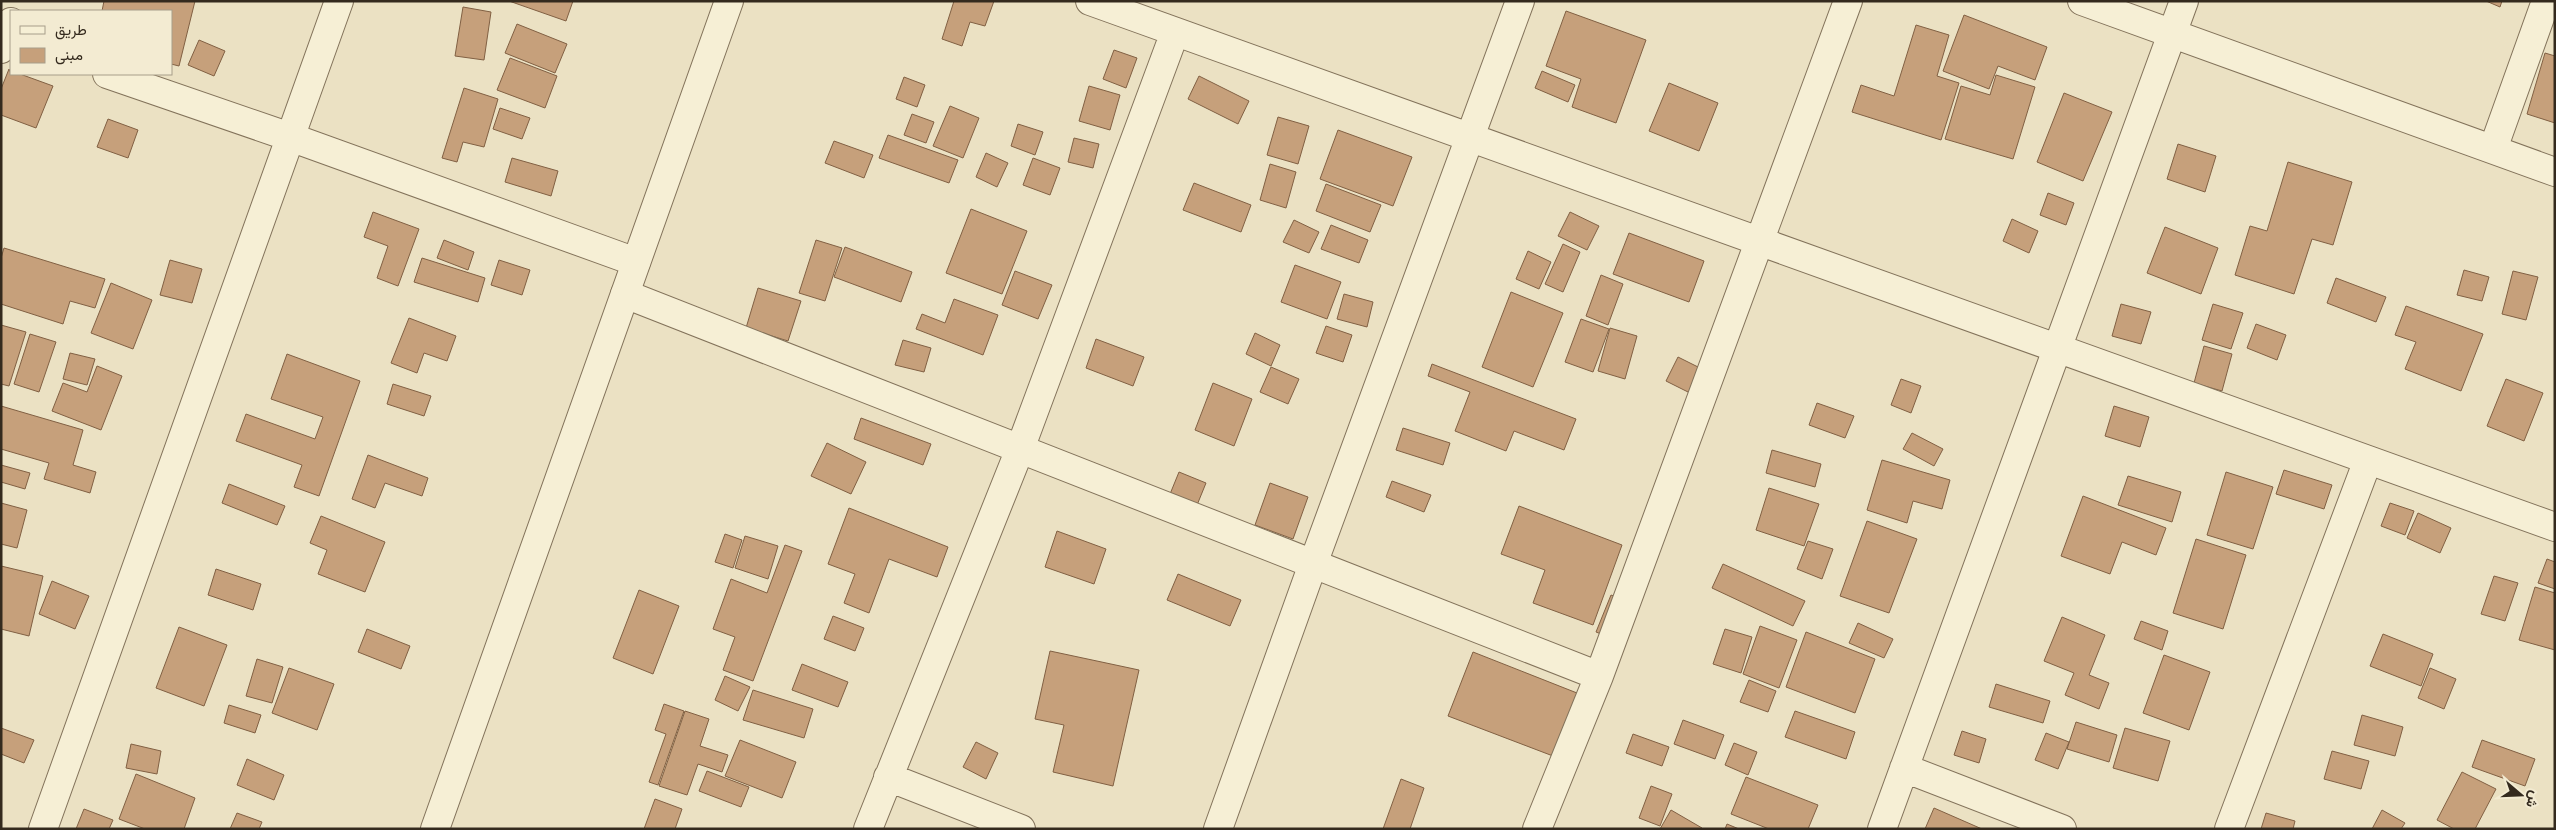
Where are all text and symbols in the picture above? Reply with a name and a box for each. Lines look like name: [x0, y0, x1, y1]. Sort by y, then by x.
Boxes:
legend: [10, 10, 172, 75]
text: طريق: [55, 20, 87, 43]
text: مبنى: [55, 45, 83, 68]
north arrow: [2496, 770, 2546, 820]
text: ش: [2518, 787, 2545, 810]

